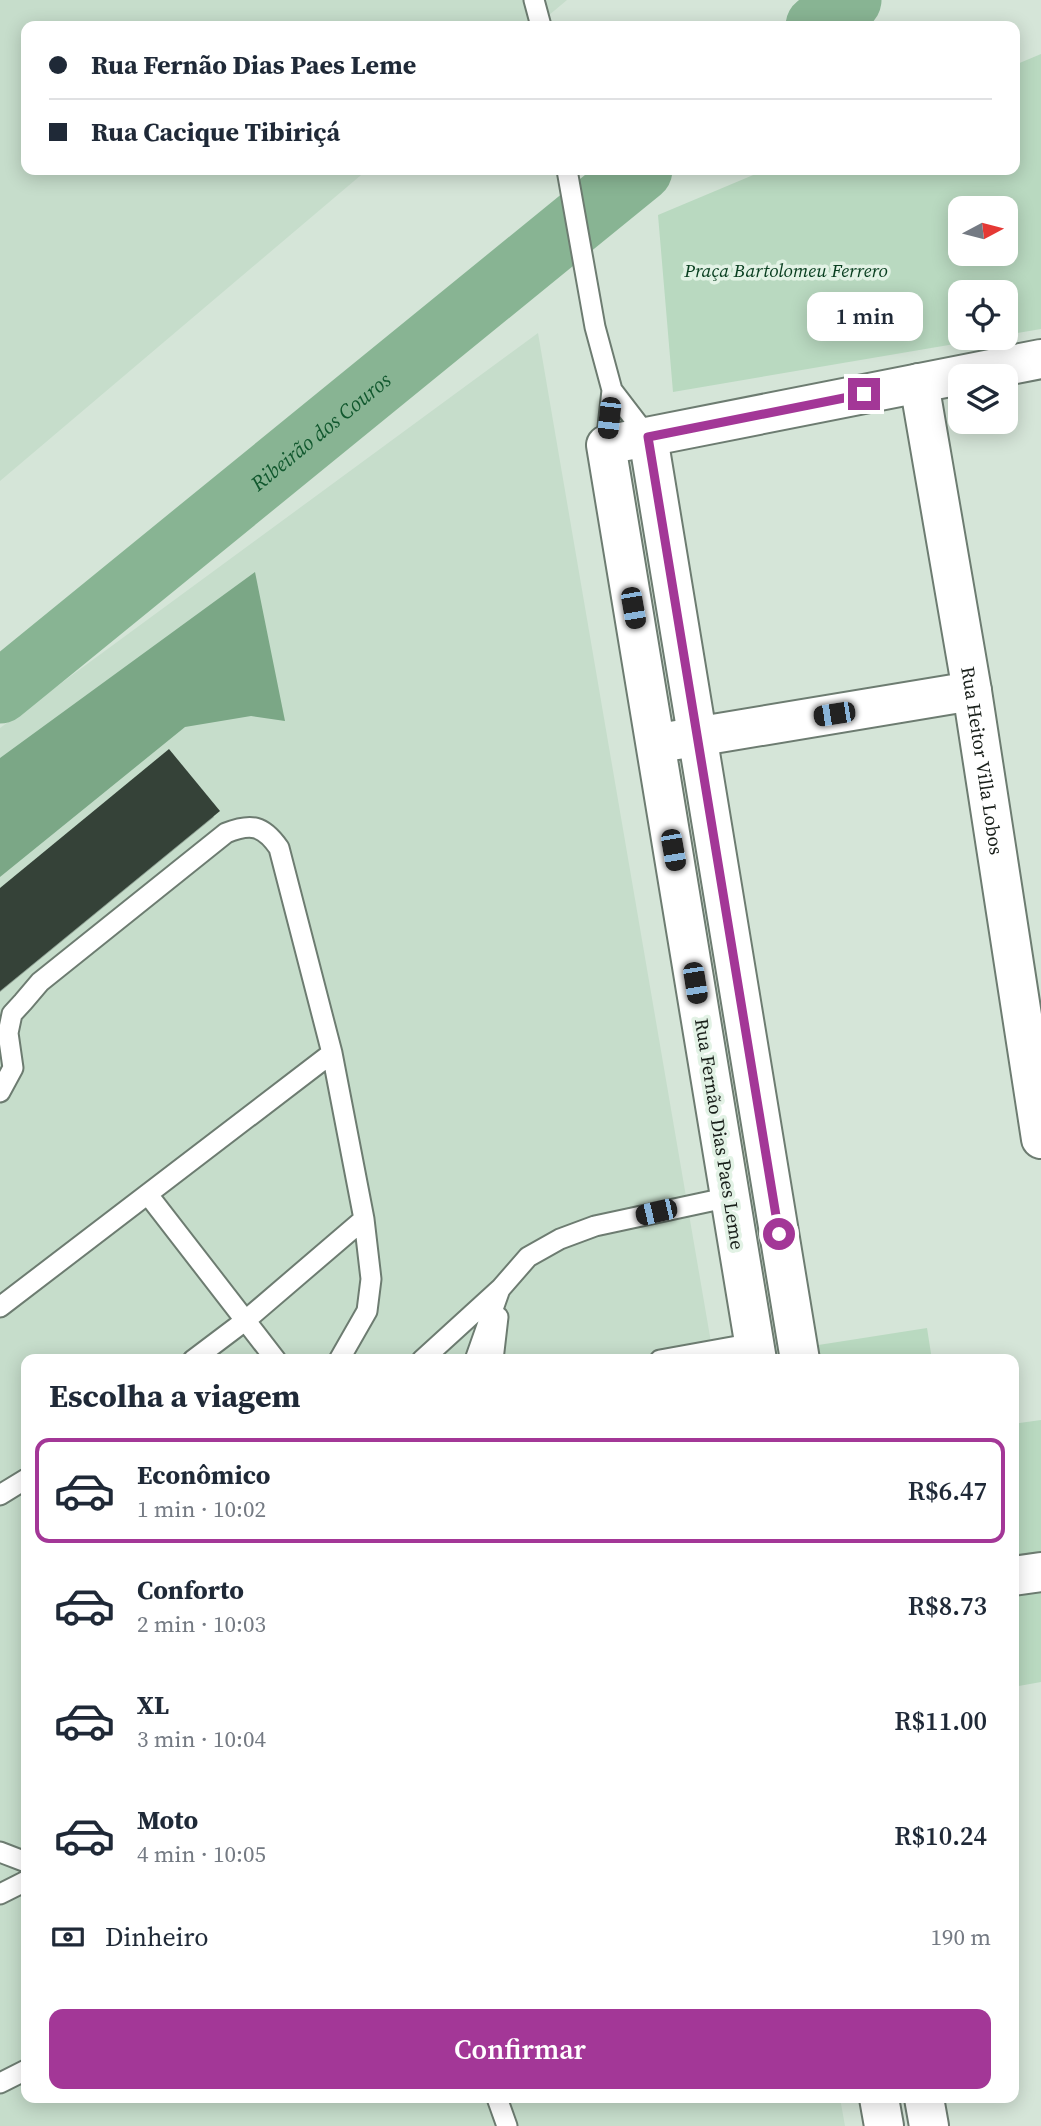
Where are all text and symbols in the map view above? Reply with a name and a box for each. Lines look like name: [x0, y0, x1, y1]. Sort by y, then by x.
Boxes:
text: Rua Fernão Dias Paes Leme: [91, 47, 416, 83]
text: Rua Cacique Tibiriçá: [91, 114, 340, 150]
north arrow: [948, 196, 1018, 266]
map controls: [948, 196, 1018, 434]
park label: Praça Bartolomeu Ferrero: [683, 257, 888, 283]
button: locate: [948, 280, 1018, 350]
callout: 1 min: [806, 292, 922, 342]
text: 1 min: [835, 300, 895, 332]
button: layers: [948, 364, 1018, 434]
water label: Ribeirão dos Couros: [243, 365, 397, 498]
route end: [848, 378, 880, 410]
car: [597, 396, 622, 440]
car: [620, 585, 647, 631]
street label: Rua Heitor Villa Lobos: [955, 664, 1010, 857]
car: [812, 700, 857, 728]
car: [660, 827, 687, 873]
car: [682, 961, 709, 1005]
street label: Rua Fernão Dias Paes Leme: [689, 1016, 751, 1252]
car: [634, 1197, 679, 1227]
route start: [763, 1218, 795, 1250]
text: Escolha a viagem: [49, 1374, 301, 1418]
text: Econômico: [137, 1457, 270, 1493]
icon: car: [53, 1459, 116, 1522]
text: R$6.47: [908, 1473, 987, 1509]
text: 1 min · 10:02: [137, 1493, 266, 1525]
text: Conforto: [137, 1572, 244, 1608]
icon: car: [53, 1574, 116, 1637]
text: R$8.73: [908, 1588, 987, 1624]
text: 2 min · 10:03: [137, 1608, 266, 1640]
text: XL: [137, 1687, 169, 1723]
icon: car: [53, 1689, 116, 1752]
text: R$11.00: [894, 1703, 987, 1739]
text: 3 min · 10:04: [137, 1723, 266, 1755]
text: Moto: [137, 1802, 198, 1838]
icon: car: [53, 1804, 116, 1867]
text: R$10.24: [894, 1818, 987, 1854]
text: 4 min · 10:05: [137, 1838, 266, 1870]
icon: cash: [49, 1918, 87, 1956]
text: Dinheiro: [105, 1919, 209, 1955]
text: 190 m: [930, 1921, 991, 1953]
button: Confirmar: [49, 2009, 991, 2089]

